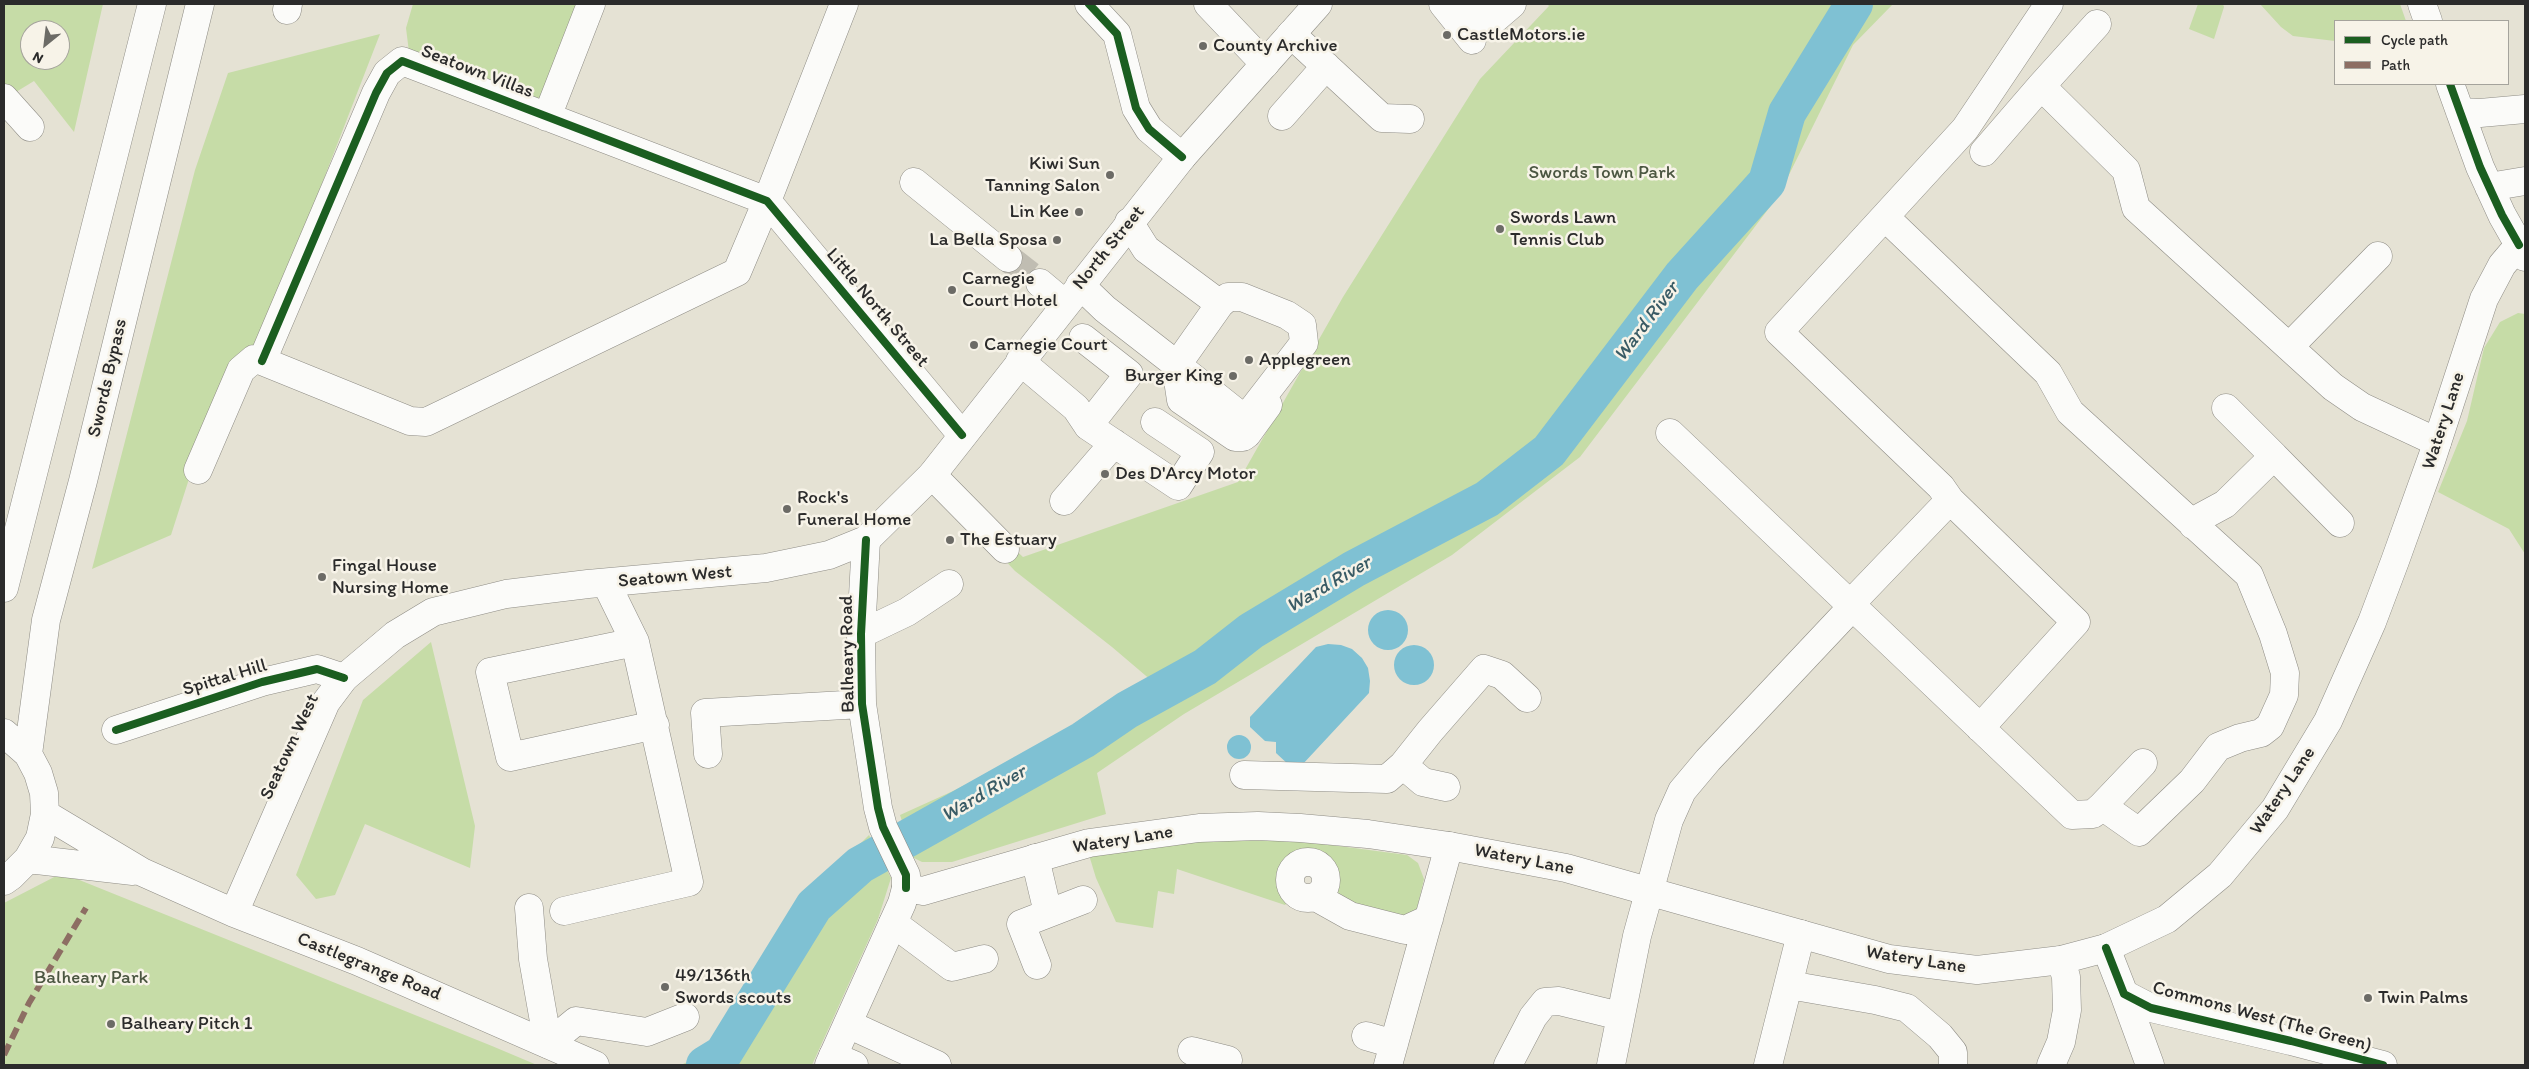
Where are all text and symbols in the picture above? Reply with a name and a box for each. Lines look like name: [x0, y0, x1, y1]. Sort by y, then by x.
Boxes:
north arrow: [20, 20, 70, 70]
legend: [2334, 20, 2509, 85]
place label: CastleMotors.ie: [1457, 24, 1585, 46]
marker: CastleMotors.ie: [1441, 29, 1453, 41]
text: Cycle path: [2381, 31, 2448, 49]
place label: County Archive: [1213, 35, 1338, 57]
street label: Seatown Villas: [418, 40, 536, 104]
marker: County Archive: [1197, 40, 1209, 52]
text: N: [30, 48, 46, 67]
text: Path: [2381, 56, 2410, 74]
place label: Kiwi Sun Tanning Salon: [985, 153, 1100, 197]
park label: Swords Town Park: [1529, 162, 1675, 184]
marker: Kiwi Sun Tanning Salon: [1104, 169, 1116, 181]
place label: Lin Kee: [1009, 201, 1069, 223]
street label: North Street: [1068, 201, 1150, 295]
marker: Lin Kee: [1073, 206, 1085, 218]
place label: Swords Lawn Tennis Club: [1510, 207, 1616, 251]
marker: Swords Lawn Tennis Club: [1494, 223, 1506, 235]
place label: La Bella Sposa: [929, 229, 1047, 251]
marker: La Bella Sposa: [1051, 234, 1063, 246]
street label: Little North Street: [821, 244, 933, 372]
place label: Carnegie Court Hotel: [962, 268, 1058, 312]
water label: Ward River: [1609, 277, 1685, 367]
marker: Carnegie Court Hotel: [946, 284, 958, 296]
street label: Swords Bypass: [83, 317, 133, 439]
place label: Carnegie Court: [984, 334, 1108, 356]
marker: Carnegie Court: [968, 339, 980, 351]
place label: Applegreen: [1259, 349, 1351, 371]
marker: Applegreen: [1243, 354, 1255, 366]
place label: Burger King: [1125, 365, 1223, 387]
street label: Watery Lane: [2418, 369, 2470, 473]
marker: Burger King: [1227, 370, 1239, 382]
place label: Des D'Arcy Motor: [1115, 463, 1256, 485]
marker: Des D'Arcy Motor: [1099, 468, 1111, 480]
place label: Rock's Funeral Home: [797, 487, 911, 531]
marker: Rock's Funeral Home: [781, 503, 793, 515]
place label: The Estuary: [960, 529, 1057, 551]
marker: The Estuary: [944, 534, 956, 546]
water label: Ward River: [1283, 551, 1375, 619]
place label: Fingal House Nursing Home: [332, 555, 449, 599]
street label: Seatown West: [617, 561, 733, 593]
marker: Fingal House Nursing Home: [316, 571, 328, 583]
street label: Balheary Road: [836, 595, 860, 713]
street label: Spittal Hill: [180, 654, 270, 702]
street label: Seatown West: [256, 690, 324, 804]
street label: Watery Lane: [2245, 743, 2321, 839]
water label: Ward River: [938, 760, 1030, 828]
street label: Watery Lane: [1071, 821, 1175, 859]
street label: Watery Lane: [1472, 839, 1576, 881]
street label: Castlegrange Road: [294, 928, 444, 1006]
street label: Watery Lane: [1864, 941, 1968, 979]
place label: 49/136th Swords scouts: [675, 965, 791, 1009]
park label: Balheary Park: [34, 967, 148, 989]
street label: Commons West (The Green): [2150, 977, 2374, 1057]
marker: 49/136th Swords scouts: [659, 981, 671, 993]
place label: Twin Palms: [2378, 987, 2468, 1009]
marker: Twin Palms: [2362, 992, 2374, 1004]
place label: Balheary Pitch 1: [121, 1013, 253, 1035]
marker: Balheary Pitch 1: [105, 1018, 117, 1030]

